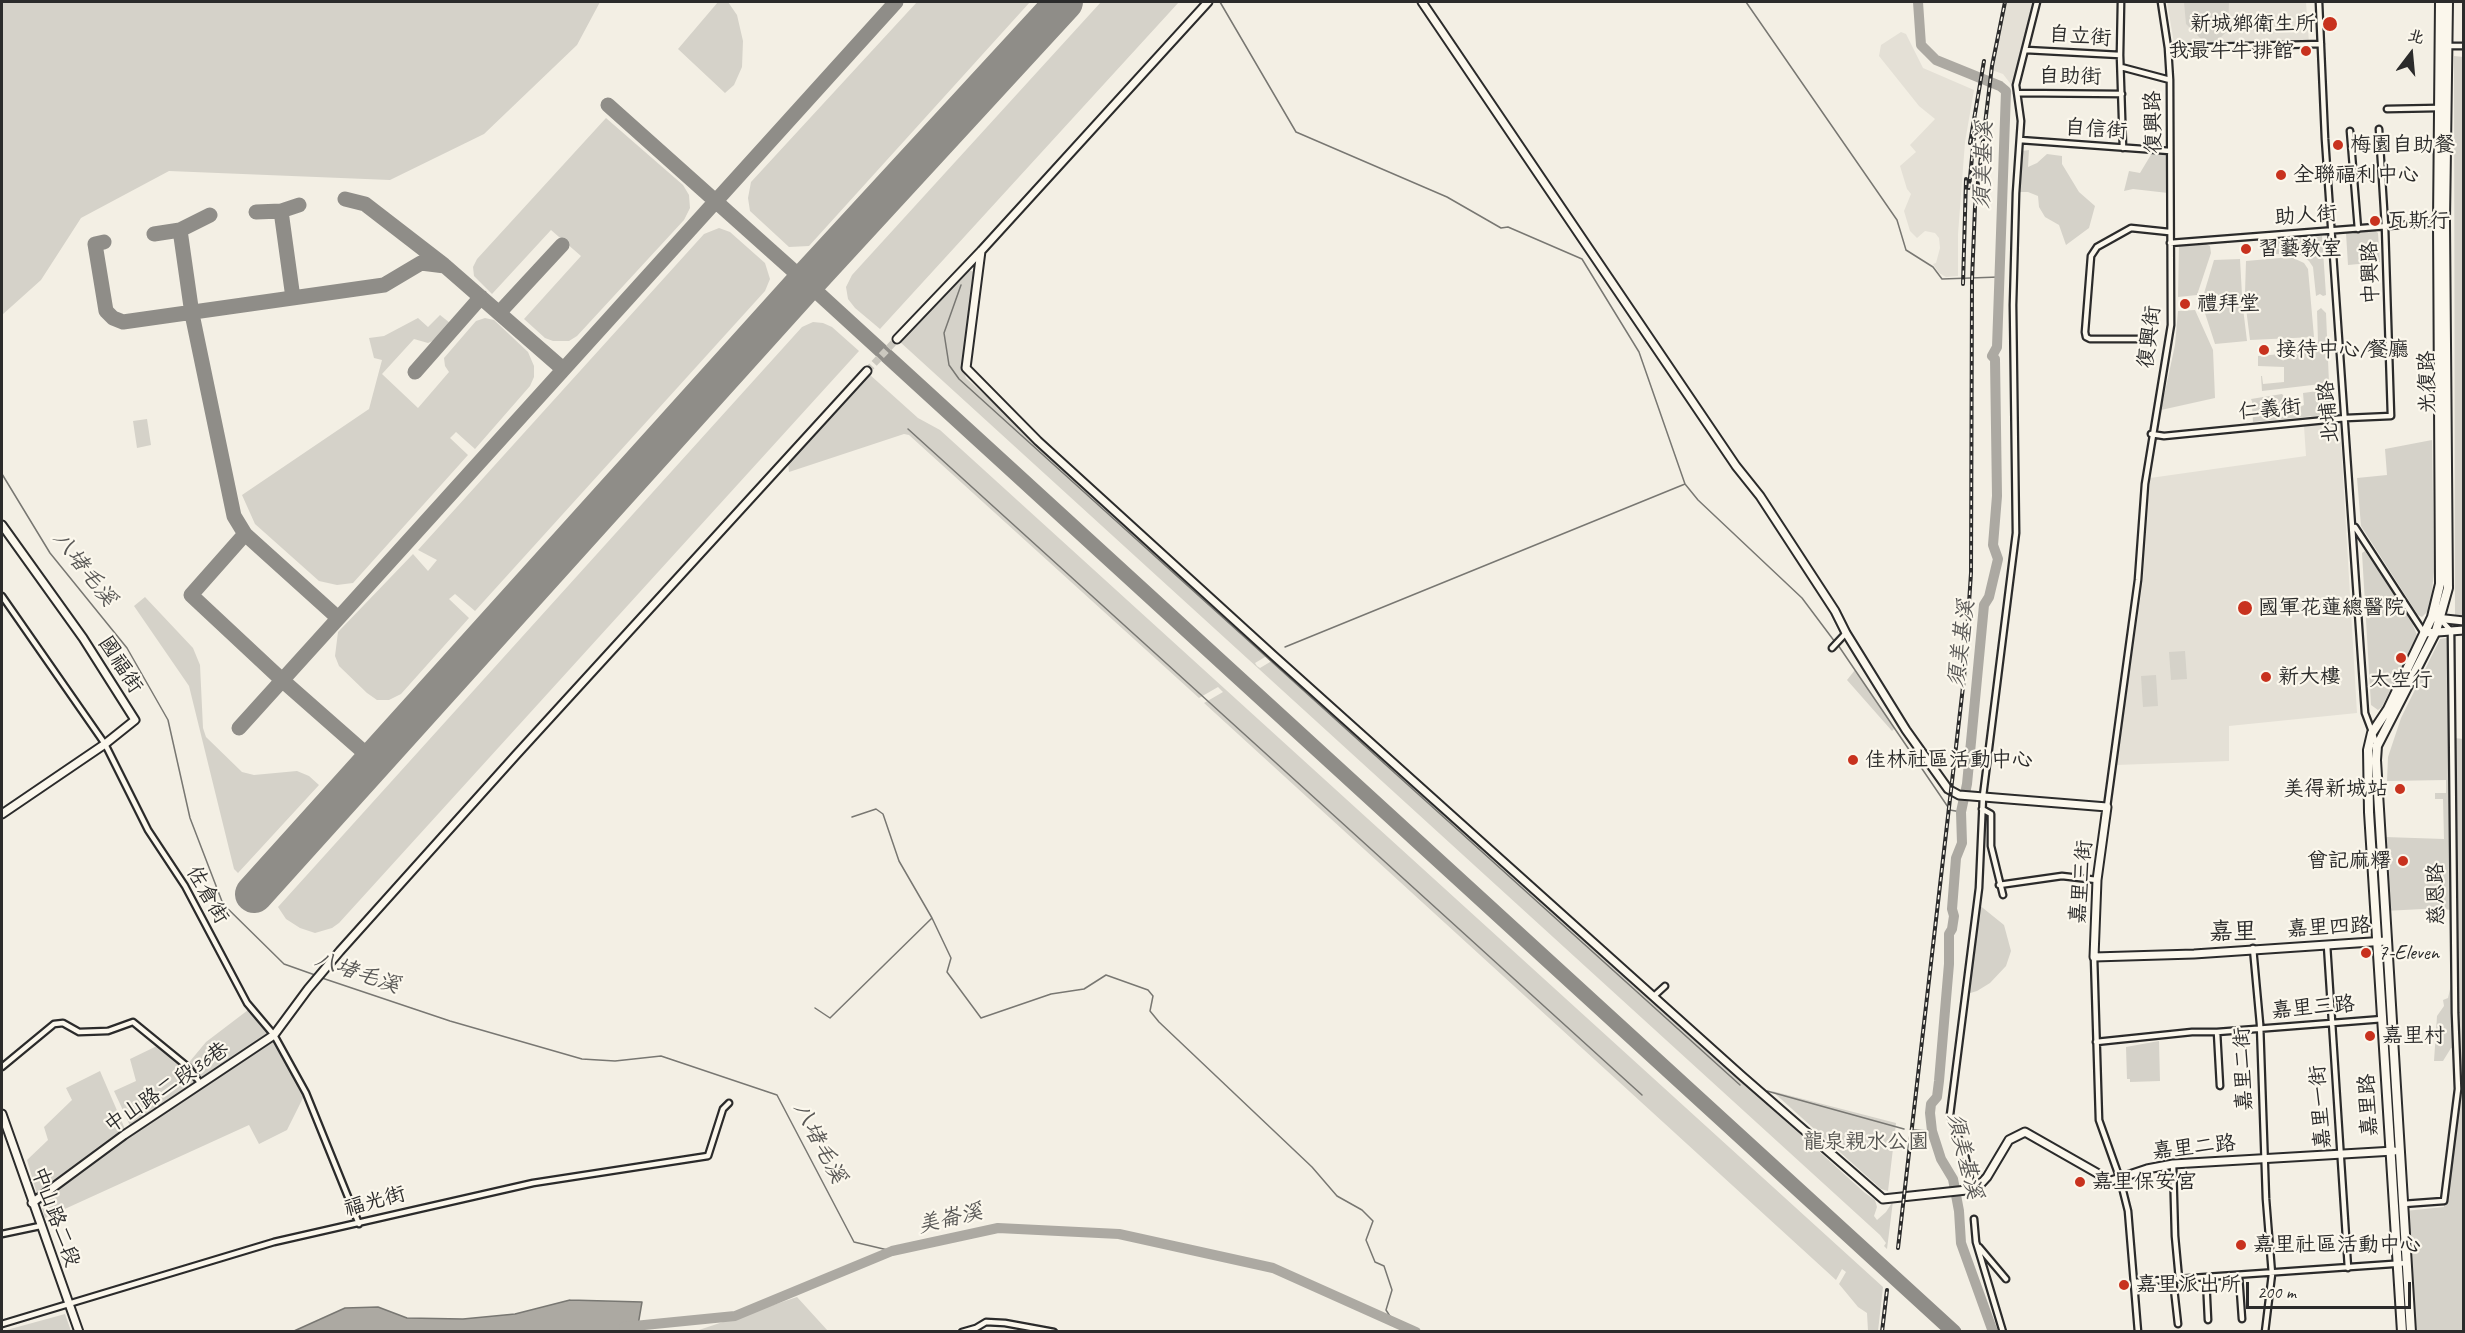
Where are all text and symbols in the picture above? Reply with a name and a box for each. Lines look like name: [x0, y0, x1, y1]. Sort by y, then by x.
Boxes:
place label: 新城鄉衛生所: [2190, 11, 2316, 37]
marker: 新城鄉衛生所: [2321, 15, 2339, 33]
street label: 自立街: [2048, 22, 2112, 52]
north arrow: [2381, 24, 2441, 84]
text: 北: [2406, 25, 2426, 49]
place label: 我最牛牛排館: [2168, 38, 2294, 64]
marker: 我最牛牛排館: [2299, 44, 2313, 58]
street label: 自助街: [2038, 64, 2102, 90]
street label: 復興路: [2141, 90, 2167, 154]
street label: 自信街: [2064, 115, 2128, 145]
water label: 須美基溪: [1969, 121, 1999, 209]
place label: 梅園自助餐: [2350, 132, 2455, 158]
marker: 梅園自助餐: [2331, 138, 2345, 152]
place label: 全聯福利中心: [2293, 162, 2419, 188]
marker: 全聯福利中心: [2274, 168, 2288, 182]
street label: 助人街: [2274, 201, 2338, 231]
place label: 瓦斯行: [2387, 208, 2450, 234]
marker: 瓦斯行: [2368, 214, 2382, 228]
place label: 習藝教室: [2258, 236, 2342, 262]
street label: 中興路: [2357, 241, 2385, 305]
marker: 習藝教室: [2239, 242, 2253, 256]
place label: 禮拜堂: [2197, 291, 2260, 317]
marker: 禮拜堂: [2178, 297, 2192, 311]
street label: 復興街: [2134, 304, 2166, 370]
place label: 接待中心/餐廳: [2276, 337, 2409, 363]
marker: 接待中心/餐廳: [2257, 343, 2271, 357]
street label: 光復路: [2415, 350, 2441, 414]
street label: 北埔路: [2314, 380, 2344, 444]
street label: 仁義街: [2238, 395, 2302, 425]
water label: 八堵毛溪: [47, 526, 121, 612]
place label: 國軍花蓮總醫院: [2258, 595, 2405, 621]
water label: 須美基溪: [1944, 599, 1980, 689]
marker: 國軍花蓮總醫院: [2236, 599, 2254, 617]
street label: 國福街: [92, 632, 148, 698]
marker: 太空行: [2394, 651, 2408, 665]
place label: 新大樓: [2278, 664, 2341, 690]
place label: 太空行: [2370, 667, 2432, 693]
marker: 新大樓: [2259, 670, 2273, 684]
place label: 佳林社區活動中心: [1865, 747, 2033, 773]
marker: 佳林社區活動中心: [1846, 753, 1860, 767]
place label: 美得新城站: [2283, 776, 2388, 802]
marker: 美得新城站: [2393, 782, 2407, 796]
street label: 嘉里三街: [2066, 839, 2098, 925]
place label: 曾記麻糬: [2307, 848, 2391, 874]
marker: 曾記麻糬: [2396, 854, 2410, 868]
street label: 佐倉街: [180, 861, 234, 929]
street label: 慈恩路: [2424, 862, 2450, 926]
street label: 嘉里四路: [2286, 913, 2372, 943]
district label: 嘉里: [2209, 919, 2257, 947]
place label: 7-Eleven: [2378, 940, 2439, 966]
water label: 八堵毛溪: [311, 946, 403, 1000]
marker: 7-Eleven: [2359, 946, 2373, 960]
street label: 嘉里三路: [2270, 992, 2356, 1024]
place label: 嘉里村: [2382, 1023, 2445, 1049]
street label: 嘉里二街: [2230, 1027, 2258, 1111]
marker: 嘉里村: [2363, 1029, 2377, 1043]
street label: 中山路二段36巷: [100, 1037, 234, 1139]
street label: 嘉里一街: [2306, 1064, 2336, 1150]
street label: 嘉里路: [2355, 1073, 2383, 1137]
water label: 八堵毛溪: [787, 1098, 851, 1188]
water label: 須美基溪: [1941, 1110, 1987, 1202]
park label: 龍泉親水公園: [1803, 1129, 1929, 1155]
street label: 嘉里二路: [2151, 1131, 2237, 1165]
street label: 中山路二段: [25, 1163, 85, 1271]
place label: 嘉里保安宮: [2092, 1169, 2197, 1195]
marker: 嘉里保安宮: [2073, 1175, 2087, 1189]
street label: 福光街: [341, 1182, 409, 1222]
water label: 美崙溪: [915, 1199, 985, 1239]
place label: 嘉里社區活動中心: [2253, 1232, 2421, 1258]
marker: 嘉里社區活動中心: [2234, 1238, 2248, 1252]
scale bar: [2249, 1270, 2414, 1308]
place label: 嘉里派出所: [2136, 1272, 2241, 1298]
marker: 嘉里派出所: [2117, 1278, 2131, 1292]
text: 200 m: [2257, 1281, 2296, 1303]

